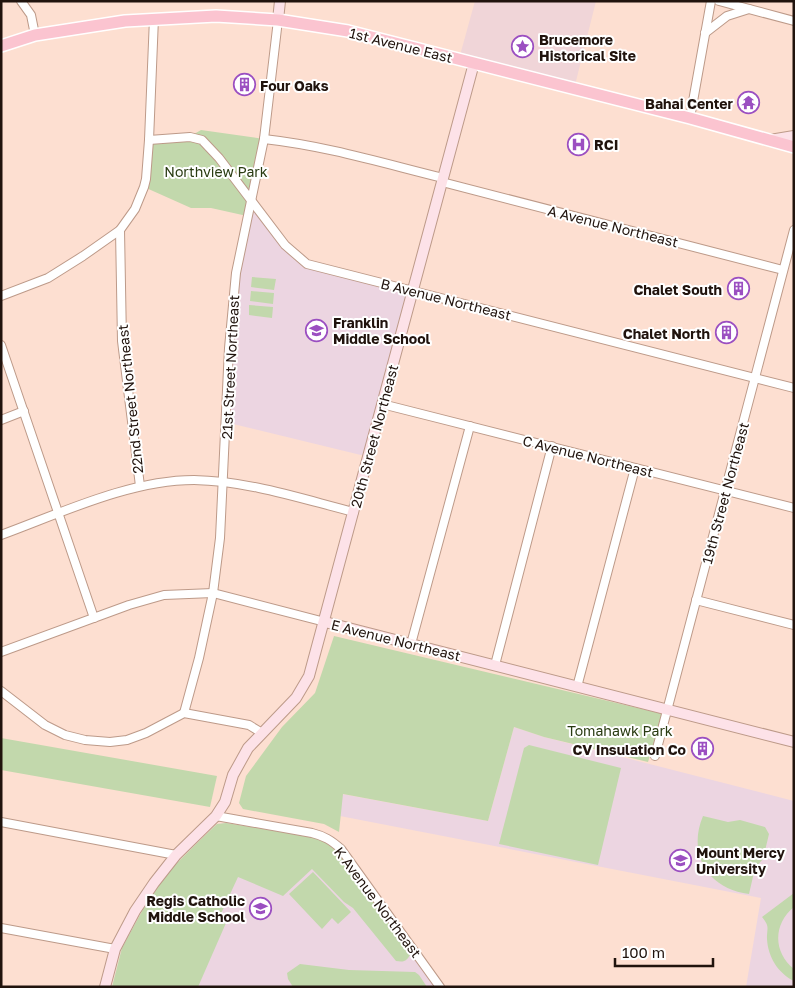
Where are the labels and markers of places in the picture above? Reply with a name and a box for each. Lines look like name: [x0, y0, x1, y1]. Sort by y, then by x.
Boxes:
place label: Brucemore Historical Site: [539, 31, 636, 64]
place icon: Brucemore Historical Site: [511, 35, 535, 59]
building icon: Four Oaks: [232, 73, 256, 97]
place label: Four Oaks: [260, 77, 329, 94]
temple icon: Bahai Center: [737, 91, 761, 115]
place label: Bahai Center: [645, 95, 734, 112]
hospital icon: RCI: [566, 132, 590, 156]
place label: RCI: [594, 136, 618, 153]
building icon: Chalet South: [726, 277, 750, 301]
place label: Chalet South: [633, 281, 722, 298]
place label: Franklin Middle School: [333, 314, 431, 347]
school or university icon: Franklin Middle School: [305, 318, 329, 342]
building icon: Chalet North: [714, 321, 738, 345]
place label: Chalet North: [623, 325, 710, 342]
building icon: CV Insulation Co: [690, 737, 714, 761]
place label: CV Insulation Co: [572, 741, 686, 758]
place label: Mount Mercy University: [696, 844, 786, 877]
school or university icon: Mount Mercy University: [668, 848, 692, 872]
place label: Regis Catholic Middle School: [146, 892, 245, 925]
school or university icon: Regis Catholic Middle School: [249, 896, 273, 920]

